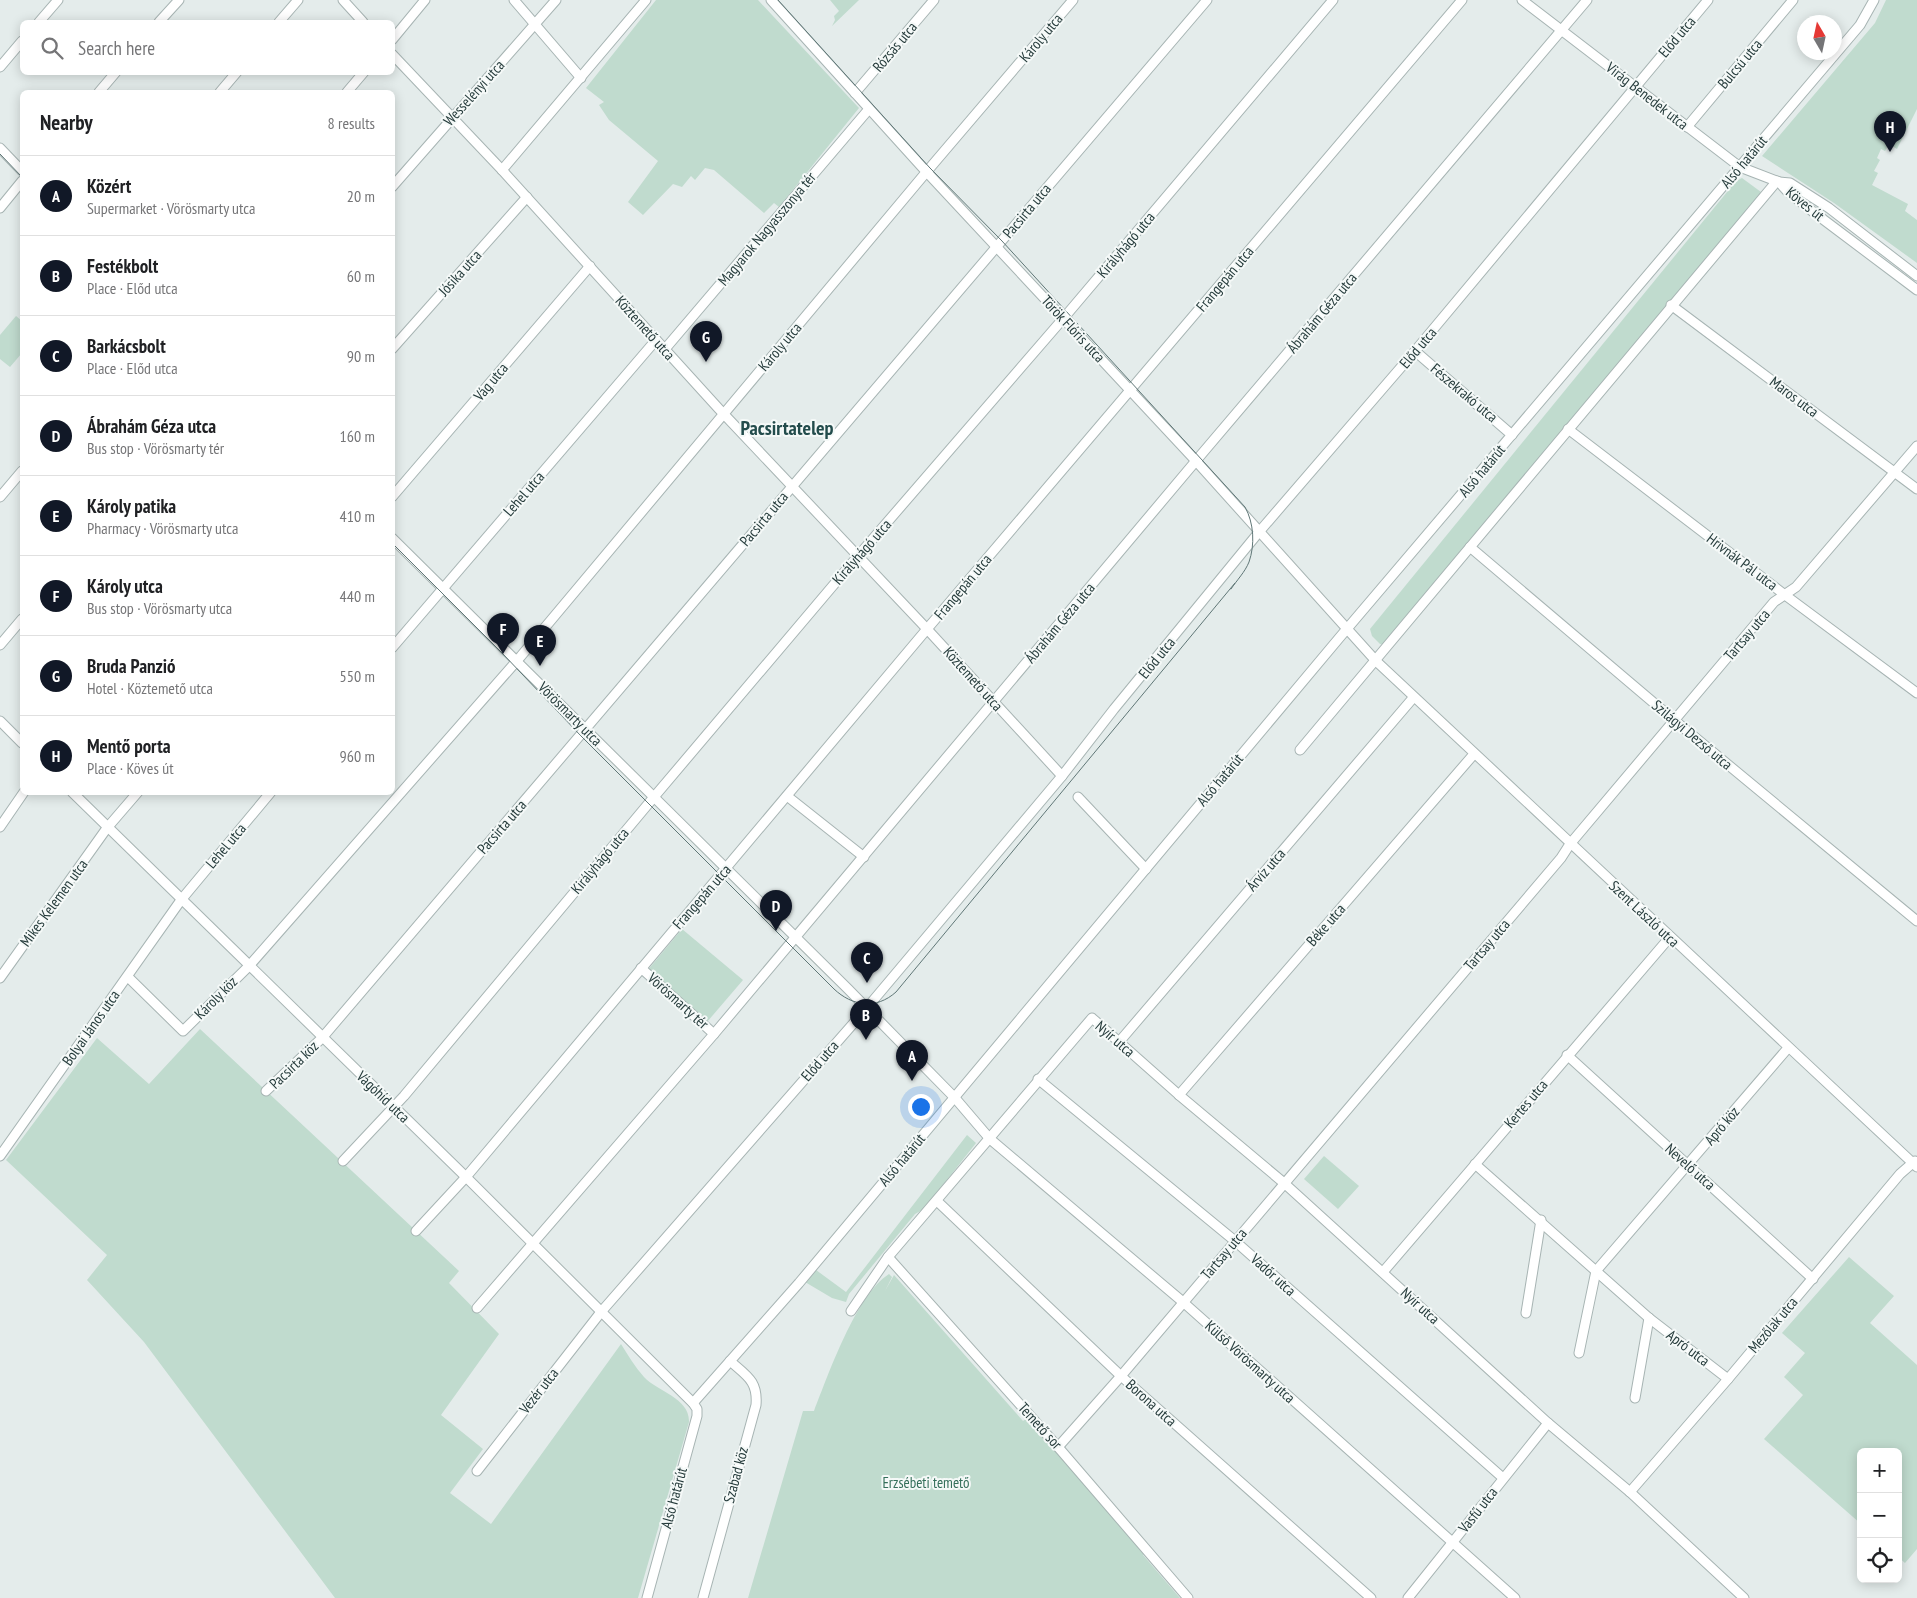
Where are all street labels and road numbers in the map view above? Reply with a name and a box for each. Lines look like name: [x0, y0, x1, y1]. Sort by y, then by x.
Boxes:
street label: Károly utca: [1015, 9, 1066, 66]
street label: Előd utca: [1654, 12, 1699, 61]
street label: Rózsás utca: [868, 18, 921, 76]
street label: Bulcsú utca: [1713, 35, 1766, 92]
street label: Wesselényi utca: [439, 56, 508, 130]
street label: Virág Benedek utca: [1602, 57, 1692, 134]
street label: Alsó határút: [1716, 132, 1771, 192]
street label: Magyarok Nagyasszonya tér: [713, 167, 820, 289]
street label: Pacsirta utca: [998, 179, 1055, 242]
street label: Köves út: [1782, 182, 1828, 225]
street label: Királyhágó utca: [1092, 208, 1159, 282]
street label: Frangepán utca: [1192, 242, 1258, 315]
street label: Jósika utca: [433, 246, 485, 300]
street label: Ábrahám Géza utca: [1282, 269, 1361, 357]
street label: Török Flóris utca: [1037, 291, 1109, 366]
street label: Köztemető utca: [611, 292, 679, 364]
street label: Károly utca: [754, 318, 805, 375]
street label: Előd utca: [1395, 323, 1440, 372]
street label: Vág utca: [469, 359, 512, 405]
street label: Fészekrakó utca: [1427, 359, 1502, 426]
street label: Maros utca: [1766, 372, 1822, 421]
street label: Alsó határút: [1454, 441, 1509, 501]
street label: Lehel utca: [499, 467, 548, 520]
street label: Pacsirta utca: [735, 487, 792, 550]
street label: Királyhágó utca: [828, 515, 895, 588]
street label: Hrivnák Pál utca: [1703, 529, 1781, 594]
street label: Frangepán utca: [930, 550, 996, 623]
street label: Ábrahám Géza utca: [1020, 579, 1099, 667]
street label: Tartsay utca: [1720, 605, 1774, 664]
street label: Előd utca: [1134, 633, 1179, 682]
street label: Köztemető utca: [939, 643, 1007, 715]
street label: Vörösmarty utca: [534, 677, 606, 750]
street label: Szilágyi Dezső utca: [1648, 696, 1736, 774]
street label: Alsó határút: [1192, 750, 1247, 810]
street label: Pacsirta utca: [473, 796, 530, 858]
street label: Lehel utca: [201, 819, 250, 872]
street label: Királyhágó utca: [566, 824, 633, 898]
street label: Árvíz utca: [1242, 844, 1289, 895]
street label: Mikes Kelemen utca: [16, 855, 92, 950]
street label: Frangepán utca: [668, 860, 735, 933]
street label: Szent László utca: [1605, 876, 1684, 951]
street label: Béke utca: [1302, 900, 1349, 950]
street label: Tartsay utca: [1460, 915, 1514, 974]
street label: Vörösmarty tér: [643, 968, 713, 1034]
street label: Károly köz: [190, 972, 241, 1023]
street label: Bolyai János utca: [58, 986, 124, 1069]
street label: Nyír utca: [1092, 1016, 1139, 1061]
street label: Előd utca: [797, 1036, 843, 1085]
street label: Pacsirta köz: [265, 1037, 322, 1093]
street label: Vágóhíd utca: [352, 1066, 414, 1127]
street label: Kertes utca: [1500, 1075, 1551, 1132]
street label: Apró köz: [1700, 1102, 1743, 1149]
street label: Alsó határút: [874, 1130, 929, 1190]
street label: Nevelő utca: [1661, 1139, 1719, 1194]
street label: Tartsay utca: [1197, 1224, 1251, 1283]
street label: Vadőr utca: [1246, 1249, 1300, 1300]
street label: Nyír utca: [1397, 1283, 1444, 1328]
street label: Mezőlak utca: [1744, 1293, 1802, 1357]
street label: Külső Vörösmarty utca: [1201, 1316, 1299, 1407]
street label: Apró utca: [1663, 1325, 1714, 1370]
street label: Vezér utca: [514, 1364, 562, 1418]
street label: Borona utca: [1122, 1375, 1181, 1430]
street label: Temető sor: [1014, 1398, 1067, 1454]
street label: Szabad köz: [719, 1445, 752, 1505]
street label: Alsó határút: [656, 1465, 691, 1531]
street label: Vasfű utca: [1453, 1483, 1501, 1537]

